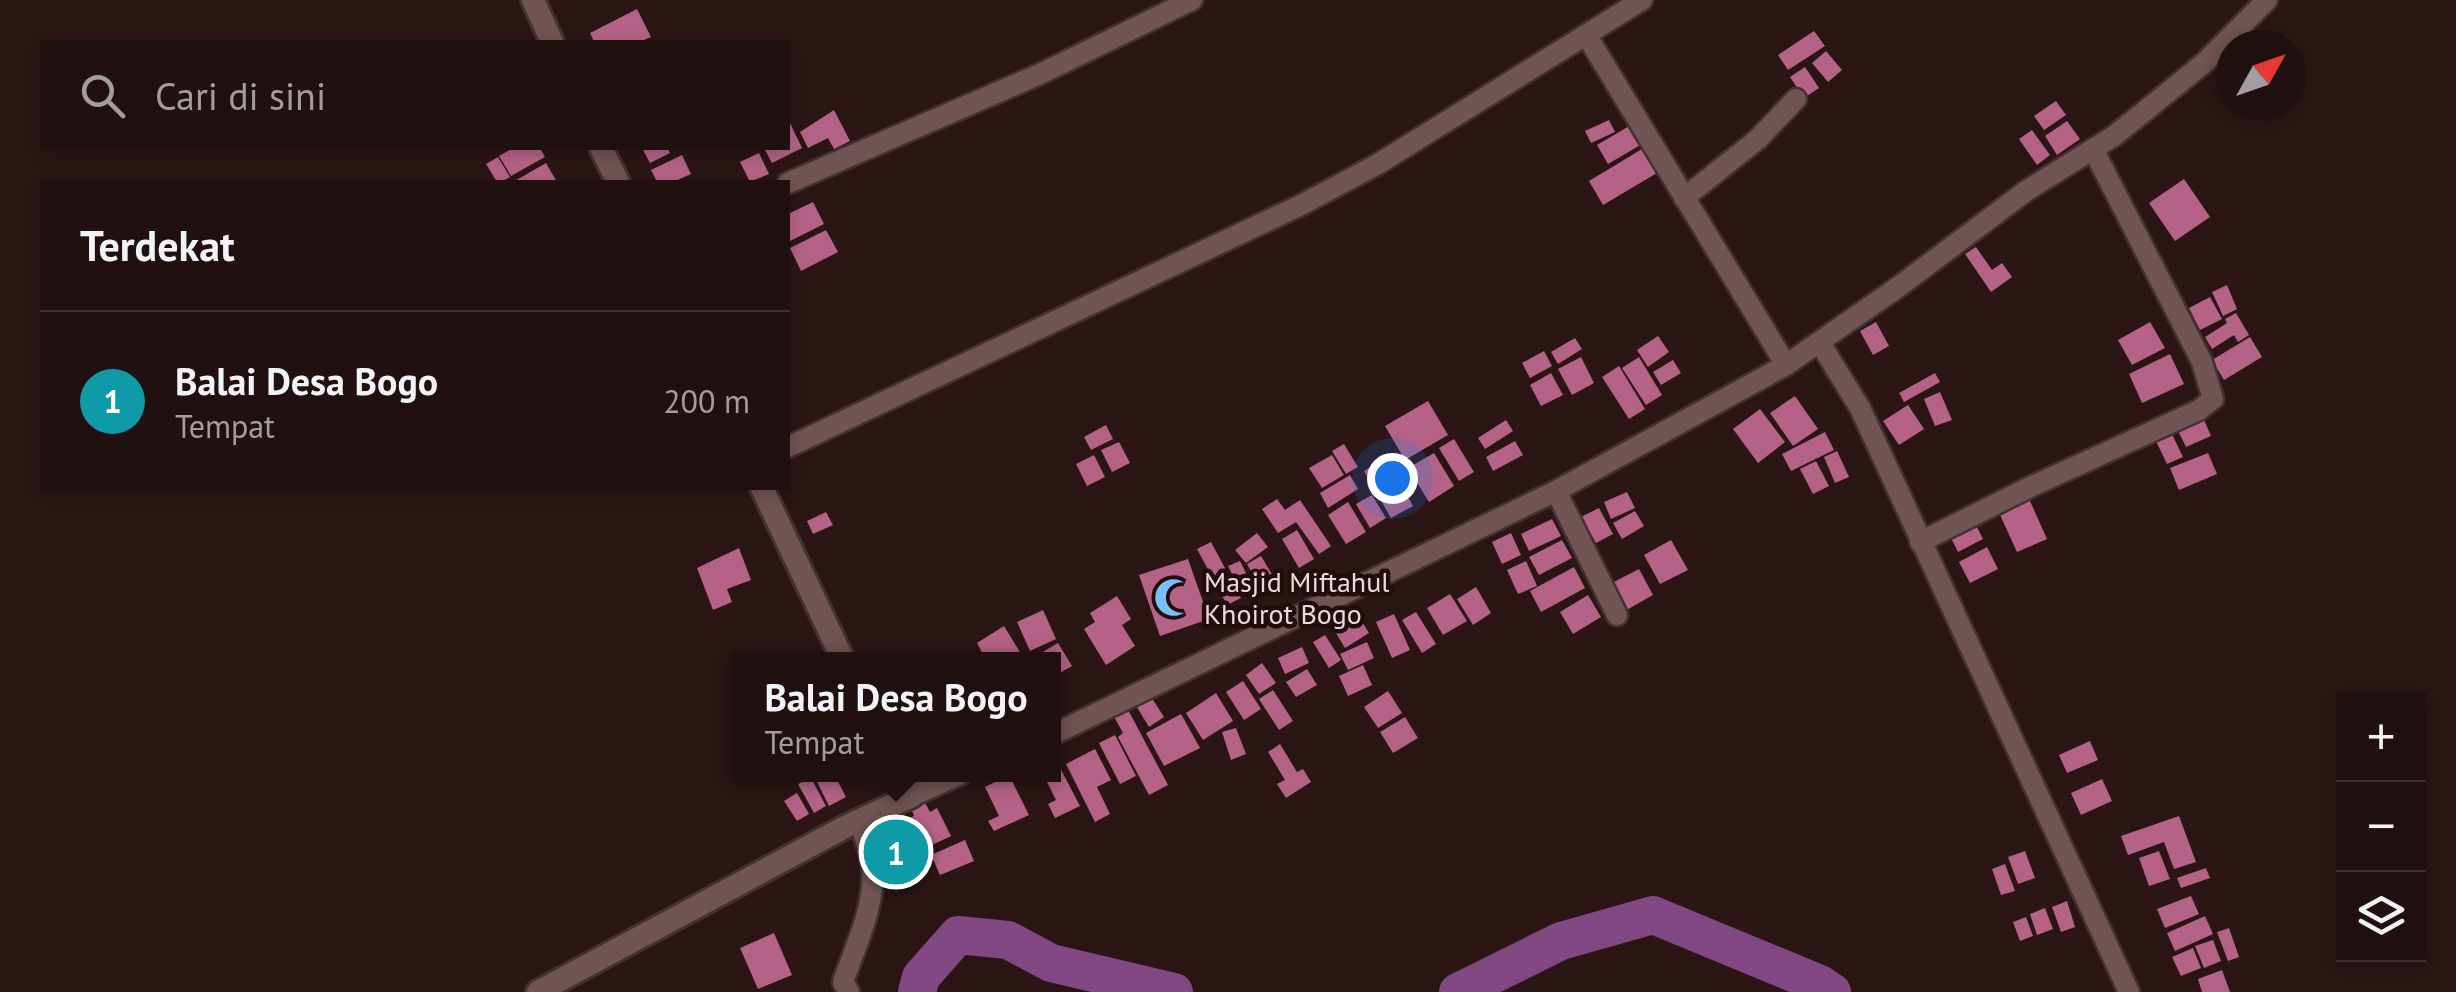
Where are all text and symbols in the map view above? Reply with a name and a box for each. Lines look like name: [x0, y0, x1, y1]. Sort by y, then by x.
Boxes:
north arrow: [2216, 30, 2306, 120]
search box: [40, 40, 790, 150]
icon: search: [75, 68, 130, 123]
text: Cari di sini: [155, 71, 326, 120]
text: Terdekat: [80, 218, 235, 273]
text: Balai Desa Bogo: [175, 356, 438, 405]
text: 1: [103, 380, 122, 422]
text: 200 m: [663, 380, 750, 422]
text: Tempat: [175, 405, 275, 447]
your location: [1367, 453, 1418, 504]
place label: Masjid Miftahul Khoirot Bogo: [1204, 563, 1389, 632]
mosque icon: Masjid Miftahul Khoirot Bogo: [1153, 576, 1195, 618]
popup: [731, 652, 1061, 782]
text: Balai Desa Bogo: [764, 672, 1028, 721]
map controls: [2336, 692, 2426, 962]
button: +: [2336, 692, 2426, 782]
text: Tempat: [764, 721, 864, 763]
button: −: [2336, 782, 2426, 872]
pin: 1: [864, 814, 928, 890]
button: layers: [2336, 872, 2426, 962]

